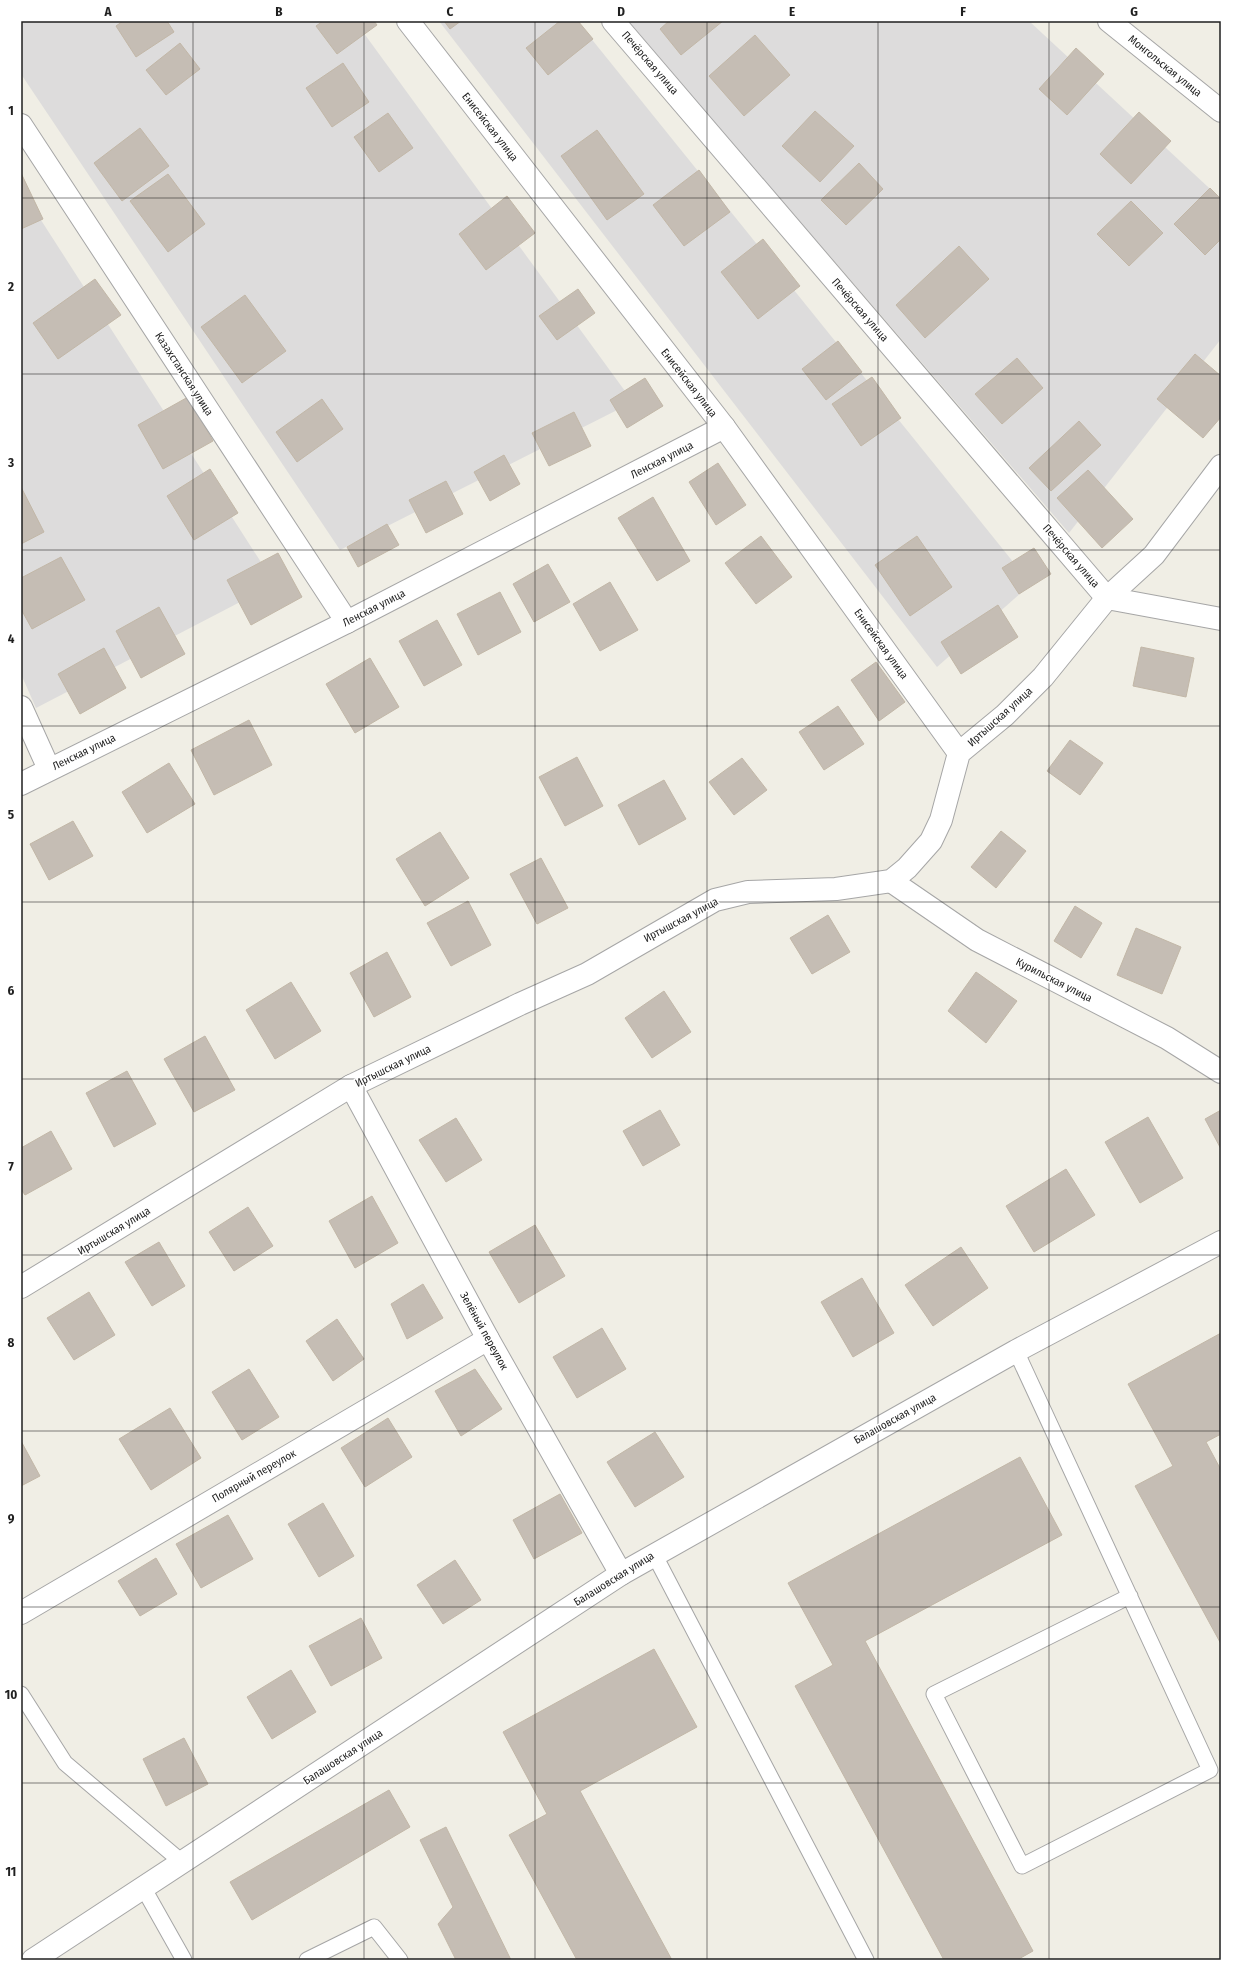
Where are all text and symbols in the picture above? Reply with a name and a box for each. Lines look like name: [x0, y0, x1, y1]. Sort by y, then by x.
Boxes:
text: A: [103, 4, 112, 19]
text: B: [275, 4, 283, 19]
text: C: [447, 4, 454, 19]
text: D: [617, 4, 625, 19]
text: E: [789, 4, 795, 19]
text: F: [960, 4, 966, 19]
text: G: [1130, 4, 1138, 19]
street label: Печёрская улица: [619, 29, 681, 97]
street label: Монгольская улица: [1126, 32, 1204, 100]
street label: Енисейская улица: [459, 90, 521, 164]
text: 1: [8, 103, 14, 118]
street label: Печёрская улица: [829, 276, 891, 344]
text: 2: [7, 279, 14, 294]
street label: Казахстанская улица: [152, 330, 216, 418]
street label: Енисейская улица: [658, 346, 720, 420]
street label: Ленская улица: [629, 439, 695, 481]
text: 3: [7, 455, 14, 470]
street label: Печёрская улица: [1040, 522, 1102, 590]
street label: Ленская улица: [341, 587, 407, 629]
street label: Енисейская улица: [851, 606, 911, 682]
text: 4: [8, 631, 15, 646]
street label: Иртышская улица: [965, 685, 1035, 749]
street label: Ленская улица: [50, 731, 118, 773]
text: 5: [8, 807, 14, 822]
street label: Иртышская улица: [641, 895, 721, 945]
street label: Курильская улица: [1014, 955, 1094, 1005]
text: 6: [8, 983, 15, 998]
street label: Иртышская улица: [353, 1042, 433, 1090]
text: 7: [8, 1159, 14, 1174]
street label: Иртышская улица: [75, 1204, 153, 1258]
street label: Зелёный переулок: [457, 1290, 511, 1373]
text: 8: [8, 1335, 15, 1350]
street label: Балашовская улица: [852, 1391, 938, 1447]
street label: Полярный переулок: [210, 1446, 299, 1505]
text: 9: [8, 1511, 15, 1526]
street label: Балашовская улица: [572, 1549, 656, 1609]
text: 10: [5, 1687, 17, 1702]
street label: Балашовская улица: [301, 1726, 385, 1788]
text: 11: [6, 1864, 16, 1879]

